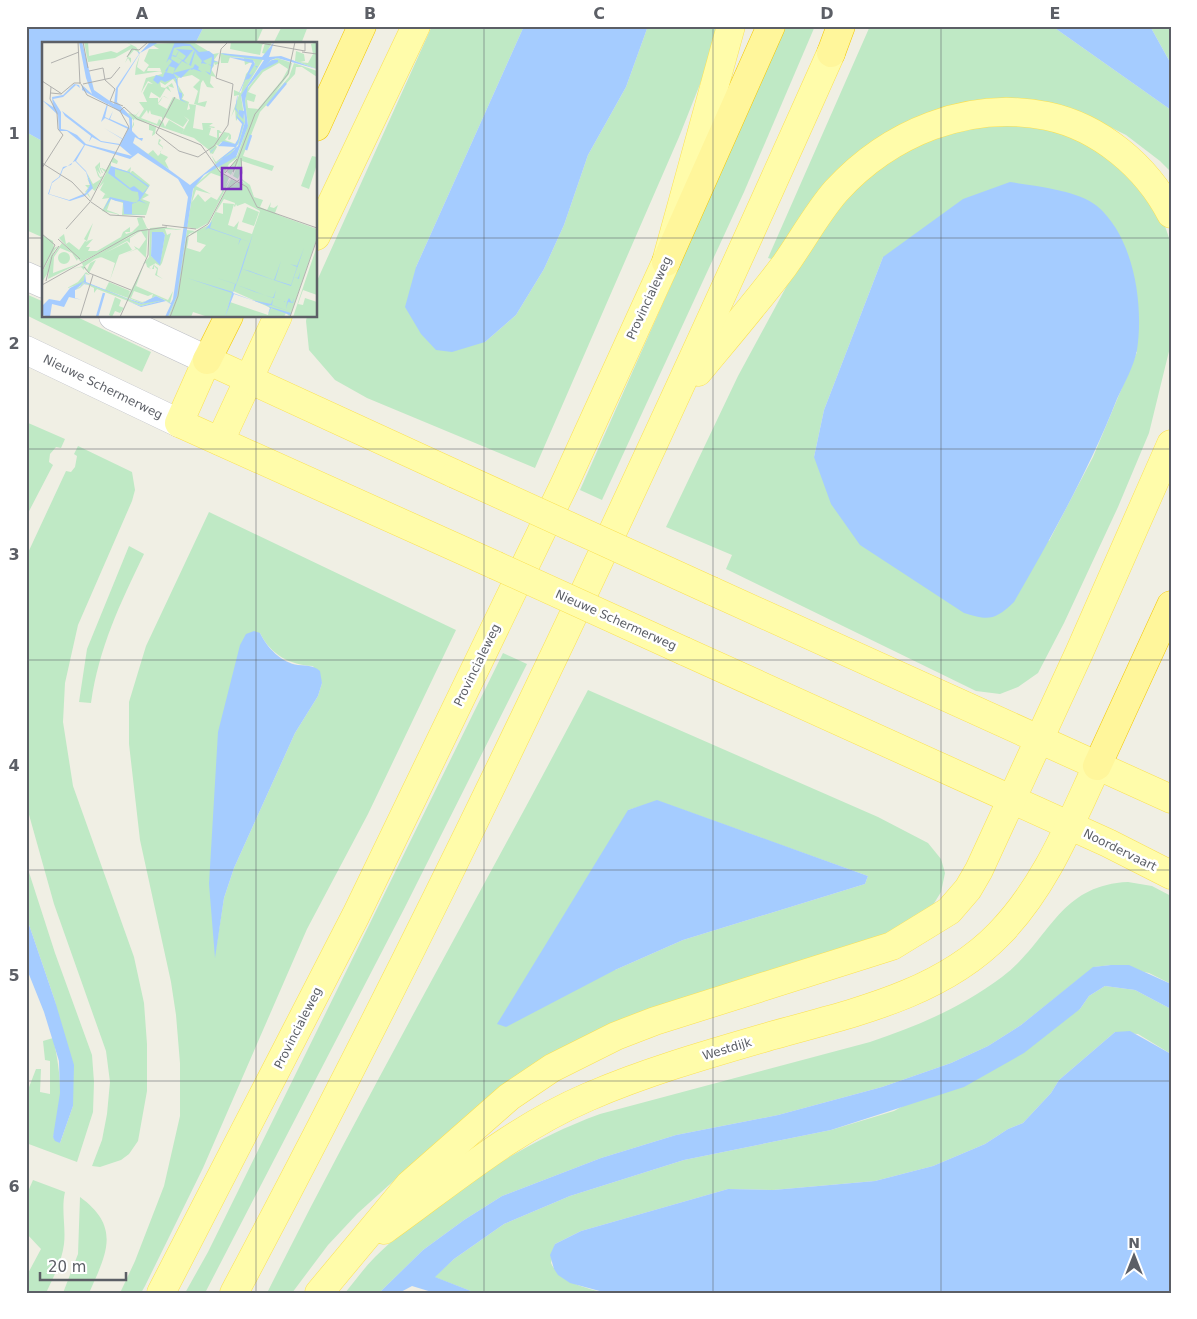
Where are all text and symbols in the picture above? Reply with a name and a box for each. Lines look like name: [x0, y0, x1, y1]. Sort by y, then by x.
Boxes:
text: A: [136, 4, 149, 23]
text: B: [364, 4, 376, 23]
text: C: [593, 4, 605, 23]
text: D: [820, 4, 834, 23]
text: E: [1050, 4, 1060, 23]
inset map: [42, 42, 318, 318]
text: 1: [8, 124, 20, 143]
street label: Provincialeweg: [624, 254, 674, 342]
text: 2: [8, 334, 20, 353]
street label: Nieuwe Schermerweg: [41, 352, 165, 422]
text: 3: [8, 545, 20, 564]
street label: Nieuwe Schermerweg: [553, 587, 679, 653]
street label: Provincialeweg: [451, 622, 503, 708]
text: 4: [8, 756, 20, 775]
street label: Noordervaart: [1081, 826, 1159, 874]
text: 5: [8, 966, 20, 985]
street label: Provincialeweg: [271, 985, 325, 1071]
street label: Westdijk: [701, 1035, 753, 1063]
text: 6: [8, 1177, 20, 1196]
north arrow: [1110, 1232, 1160, 1282]
text: N: [1128, 1235, 1140, 1251]
scale bar: [40, 1249, 126, 1281]
text: 20 m: [48, 1258, 86, 1276]

